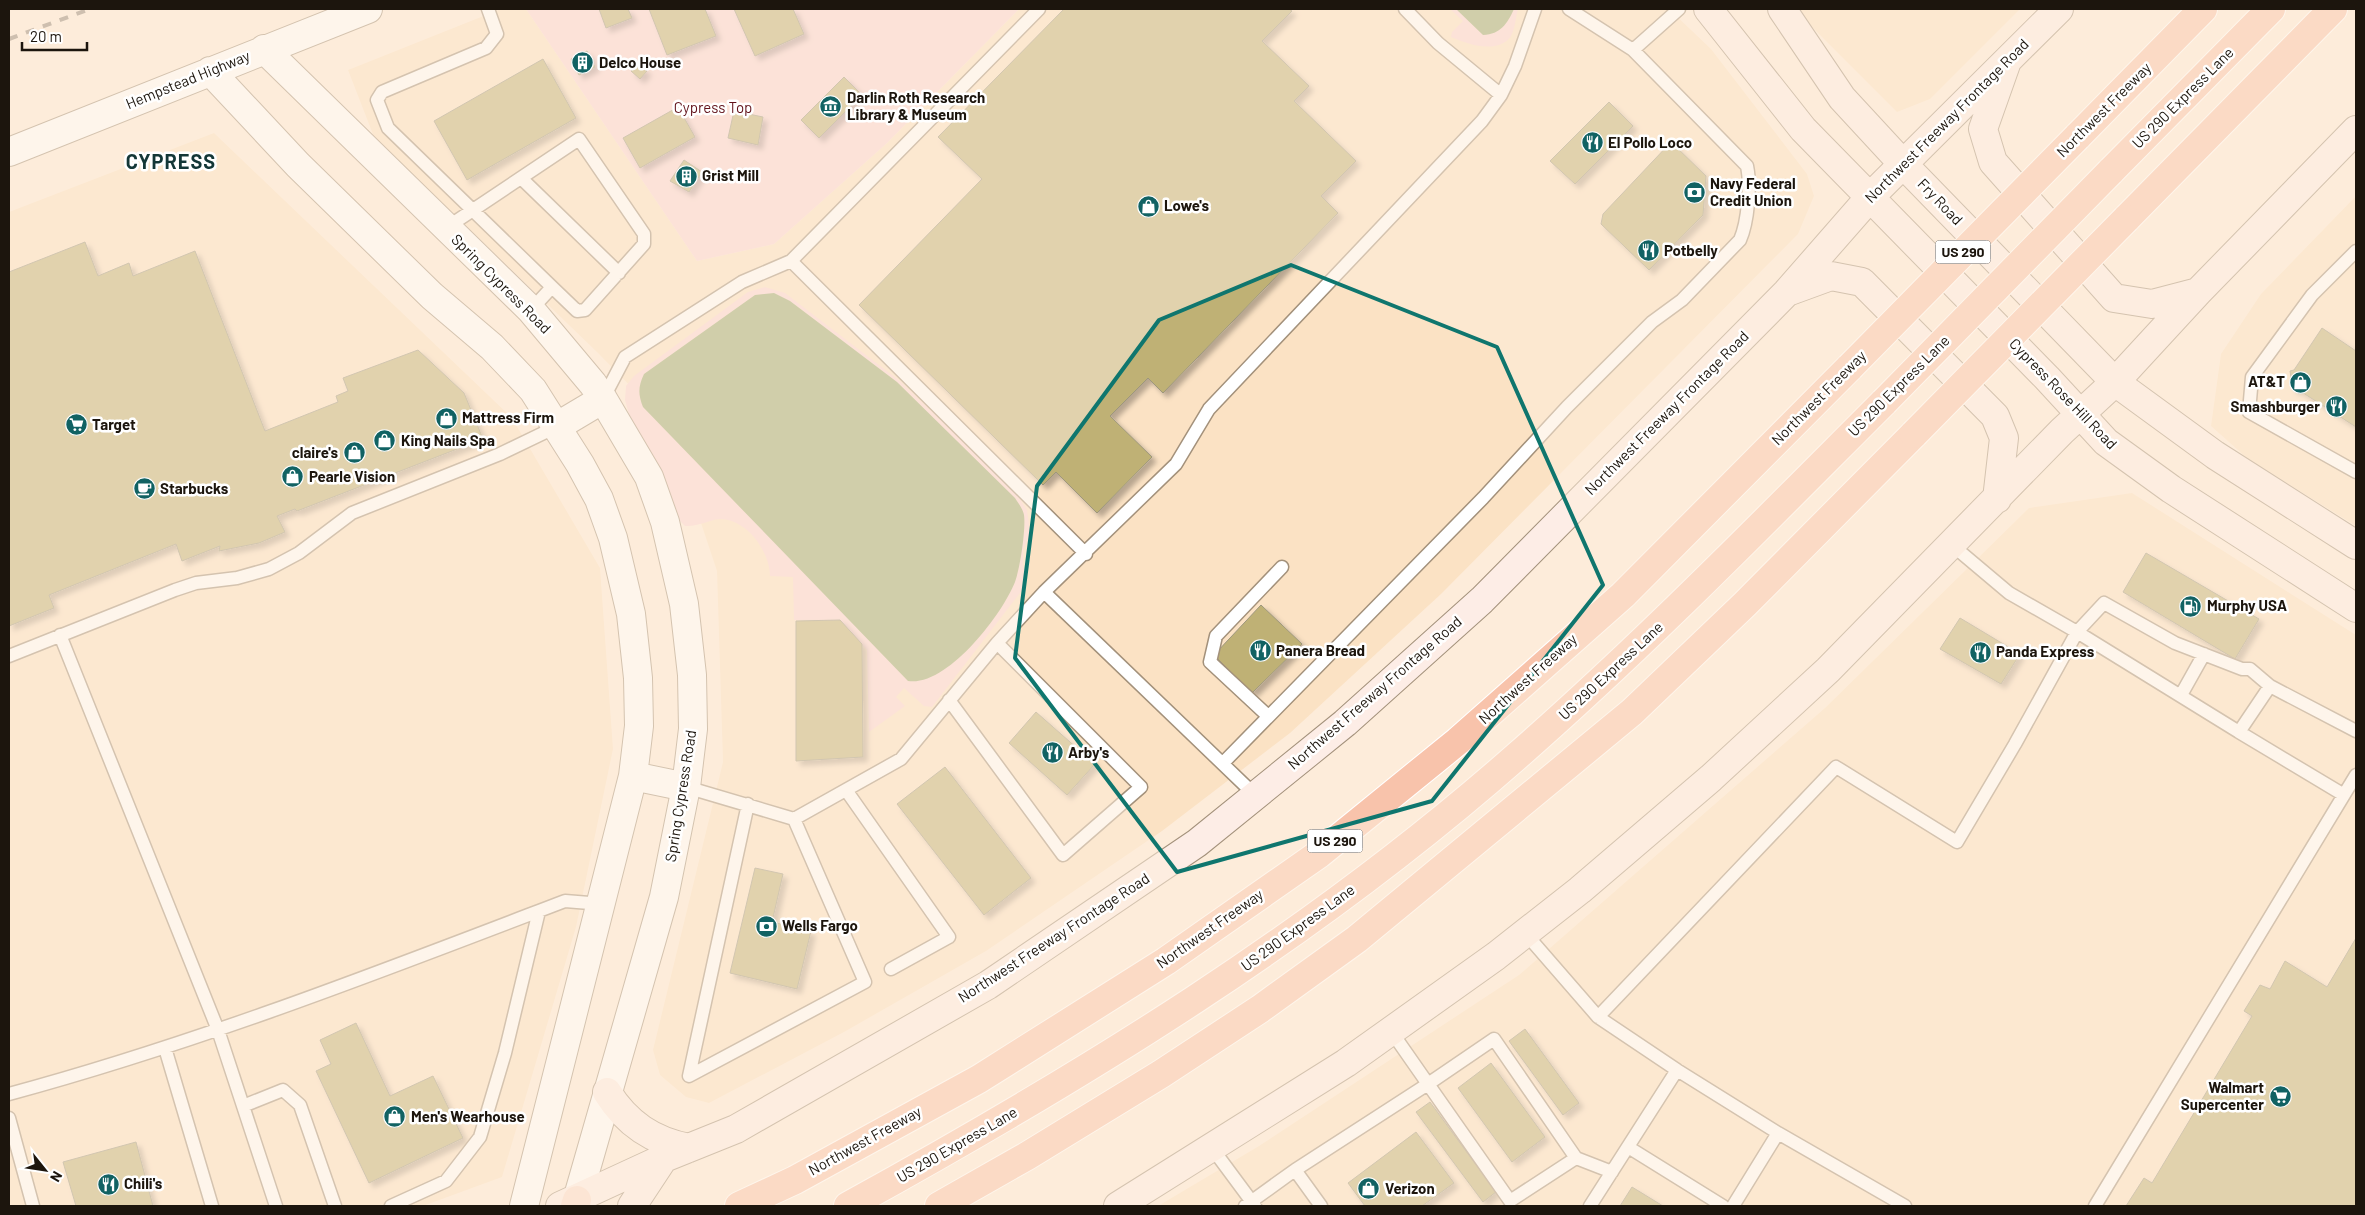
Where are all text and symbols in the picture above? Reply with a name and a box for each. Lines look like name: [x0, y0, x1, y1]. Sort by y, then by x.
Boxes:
scale bar: [22, 20, 88, 52]
text: 20 m: [30, 27, 62, 45]
street label: Northwest Freeway Frontage Road: [1861, 35, 2032, 206]
street label: US 290 Express Lane: [2128, 43, 2237, 152]
street label: Hempstead Highway: [123, 46, 252, 112]
building icon: Delco House: [571, 51, 595, 75]
place label: Delco House: [599, 53, 681, 71]
street label: Northwest Freeway: [2052, 58, 2154, 160]
place label: Darlin Roth Research Library & Museum: [847, 88, 985, 123]
museum icon: Darlin Roth Research Library & Museum: [819, 95, 843, 119]
park label: Cypress Top: [674, 98, 752, 116]
restaurant icon: El Pollo Loco: [1580, 131, 1604, 155]
place label: El Pollo Loco: [1608, 133, 1692, 151]
district label: CYPRESS: [126, 149, 216, 173]
building icon: Grist Mill: [674, 164, 698, 188]
place label: Grist Mill: [702, 166, 759, 184]
place label: Navy Federal Credit Union: [1710, 174, 1796, 209]
street label: Fry Road: [1914, 174, 1967, 228]
bank icon: Navy Federal Credit Union: [1682, 181, 1706, 205]
shop icon: Lowe's: [1136, 194, 1160, 218]
place label: Lowe's: [1164, 196, 1209, 214]
street label: Spring Cypress Road: [448, 230, 555, 337]
restaurant icon: Potbelly: [1636, 239, 1660, 263]
road number: US 290: [1936, 240, 1990, 264]
place label: Potbelly: [1664, 241, 1718, 259]
street label: Northwest Freeway Frontage Road: [1581, 327, 1752, 498]
street label: US 290 Express Lane: [1844, 331, 1953, 440]
street label: Cypress Rose Hill Road: [2006, 334, 2121, 452]
street label: Northwest Freeway: [1767, 346, 1869, 448]
shop icon: AT&T: [2289, 370, 2313, 394]
place label: AT&T: [2248, 372, 2285, 390]
restaurant icon: Smashburger: [2324, 395, 2348, 419]
place label: Smashburger: [2231, 397, 2320, 415]
shop icon: Mattress Firm: [434, 406, 458, 430]
place label: Mattress Firm: [462, 408, 554, 426]
supermarket icon: Target: [64, 413, 88, 437]
place label: Target: [92, 415, 136, 433]
shop icon: King Nails Spa: [373, 429, 397, 453]
place label: King Nails Spa: [401, 431, 495, 449]
shop icon: claire's: [342, 441, 366, 465]
place label: claire's: [292, 443, 338, 461]
shop icon: Pearle Vision: [281, 465, 305, 489]
place label: Pearle Vision: [309, 467, 395, 485]
cafe icon: Starbucks: [132, 477, 156, 501]
place label: Starbucks: [160, 479, 229, 497]
fuel station icon: Murphy USA: [2179, 594, 2203, 618]
place label: Murphy USA: [2207, 596, 2287, 614]
street label: Northwest Freeway Frontage Road: [1284, 612, 1465, 773]
street label: US 290 Express Lane: [1554, 617, 1666, 723]
street label: Northwest Freeway: [1474, 629, 1580, 727]
restaurant icon: Panera Bread: [1248, 639, 1272, 663]
restaurant icon: Panda Express: [1968, 640, 1992, 664]
place label: Panera Bread: [1276, 641, 1365, 659]
place label: Panda Express: [1996, 642, 2095, 660]
street label: Spring Cypress Road: [661, 729, 699, 863]
restaurant icon: Arby's: [1040, 741, 1064, 765]
place label: Arby's: [1068, 743, 1110, 761]
road number: US 290: [1308, 829, 1362, 852]
street label: Northwest Freeway Frontage Road: [954, 868, 1152, 1006]
street label: US 290 Express Lane: [1237, 880, 1358, 974]
street label: Northwest Freeway: [1153, 885, 1266, 972]
bank icon: Wells Fargo: [754, 914, 778, 938]
place label: Wells Fargo: [782, 916, 858, 934]
place label: Walmart Supercenter: [2181, 1078, 2264, 1113]
supermarket icon: Walmart Supercenter: [2268, 1085, 2292, 1109]
street label: Northwest Freeway: [805, 1102, 924, 1179]
street label: US 290 Express Lane: [893, 1102, 1020, 1186]
shop icon: Men's Wearhouse: [383, 1105, 407, 1129]
place label: Men's Wearhouse: [411, 1107, 525, 1125]
north arrow: [20, 1145, 70, 1195]
text: N: [47, 1168, 66, 1185]
restaurant icon: Chili's: [96, 1172, 120, 1196]
place label: Chili's: [124, 1174, 163, 1192]
shop icon: Verizon: [1357, 1177, 1381, 1201]
place label: Verizon: [1385, 1179, 1435, 1197]

